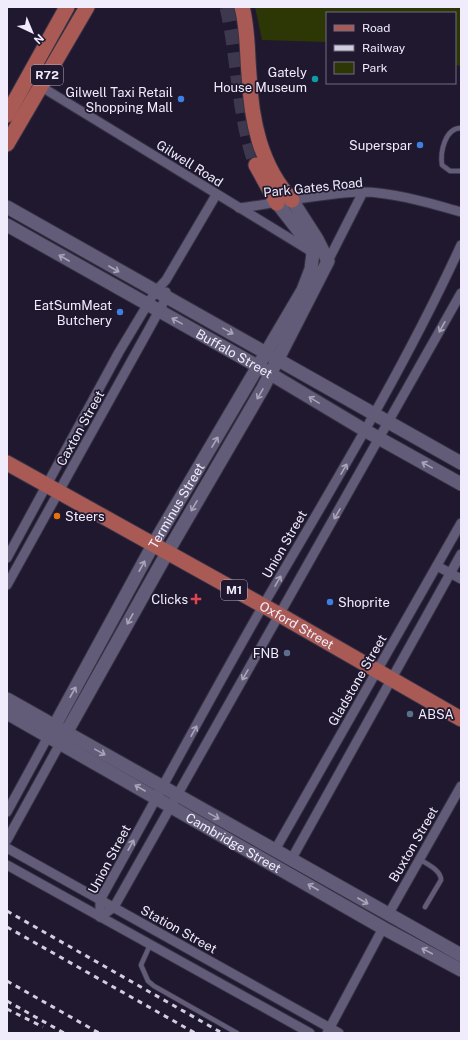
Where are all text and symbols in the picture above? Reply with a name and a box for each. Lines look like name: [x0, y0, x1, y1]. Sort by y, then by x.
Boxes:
north arrow: [12, 12, 52, 52]
legend: [326, 12, 456, 84]
text: Road: [362, 21, 390, 35]
text: N: [32, 32, 46, 46]
text: Railway: [362, 41, 406, 55]
text: Park: [362, 61, 388, 75]
road number: R72: [31, 65, 63, 85]
place label: Gately House Museum: [213, 65, 307, 95]
marker: Gately House Museum: [310, 74, 320, 84]
place label: Gilwell Taxi Retail Shopping Mall: [65, 85, 173, 115]
marker: Gilwell Taxi Retail Shopping Mall: [176, 94, 186, 104]
street label: Gilwell Road: [154, 137, 226, 190]
place label: Superspar: [349, 138, 412, 153]
marker: Superspar: [415, 140, 425, 150]
street label: Park Gates Road: [263, 175, 364, 200]
one-way arrow: [58, 253, 70, 261]
one-way arrow: [108, 265, 120, 273]
place label: EatSumMeat Butchery: [34, 298, 112, 328]
marker: EatSumMeat Butchery: [115, 307, 125, 317]
one-way arrow: [171, 317, 183, 325]
one-way arrow: [437, 321, 445, 333]
street label: Buffalo Street: [193, 326, 275, 381]
one-way arrow: [222, 328, 234, 336]
one-way arrow: [256, 387, 264, 399]
street label: Caxton Street: [54, 388, 107, 469]
one-way arrow: [308, 396, 320, 404]
one-way arrow: [211, 436, 219, 448]
street label: Terminus Street: [146, 460, 208, 551]
one-way arrow: [421, 461, 433, 468]
one-way arrow: [340, 463, 348, 475]
one-way arrow: [190, 500, 198, 512]
street label: Union Street: [259, 508, 310, 581]
one-way arrow: [332, 508, 340, 520]
place label: Steers: [65, 509, 105, 524]
marker: Steers: [52, 511, 62, 521]
one-way arrow: [139, 560, 146, 572]
one-way arrow: [274, 575, 282, 587]
road number: M1: [221, 580, 247, 600]
place label: Clicks: [151, 592, 188, 607]
marker: Clicks: [191, 594, 201, 604]
place label: Shoprite: [338, 595, 390, 610]
marker: Shoprite: [325, 597, 335, 607]
street label: Oxford Street: [257, 598, 336, 652]
one-way arrow: [126, 613, 133, 625]
street label: Gladstone Street: [325, 632, 390, 729]
place label: FNB: [253, 646, 279, 661]
marker: FNB: [282, 648, 292, 658]
one-way arrow: [241, 669, 248, 681]
one-way arrow: [69, 687, 77, 699]
place label: ABSA: [418, 707, 454, 722]
marker: ABSA: [405, 709, 415, 719]
one-way arrow: [191, 725, 199, 737]
one-way arrow: [94, 749, 106, 757]
one-way arrow: [134, 784, 146, 792]
street label: Buxton Street: [386, 804, 441, 884]
street label: Cambridge Street: [183, 810, 284, 876]
one-way arrow: [207, 812, 219, 820]
street label: Union Street: [85, 822, 134, 896]
one-way arrow: [128, 839, 136, 851]
one-way arrow: [307, 883, 319, 891]
one-way arrow: [357, 897, 369, 905]
street label: Station Street: [138, 902, 219, 957]
one-way arrow: [421, 947, 433, 954]

